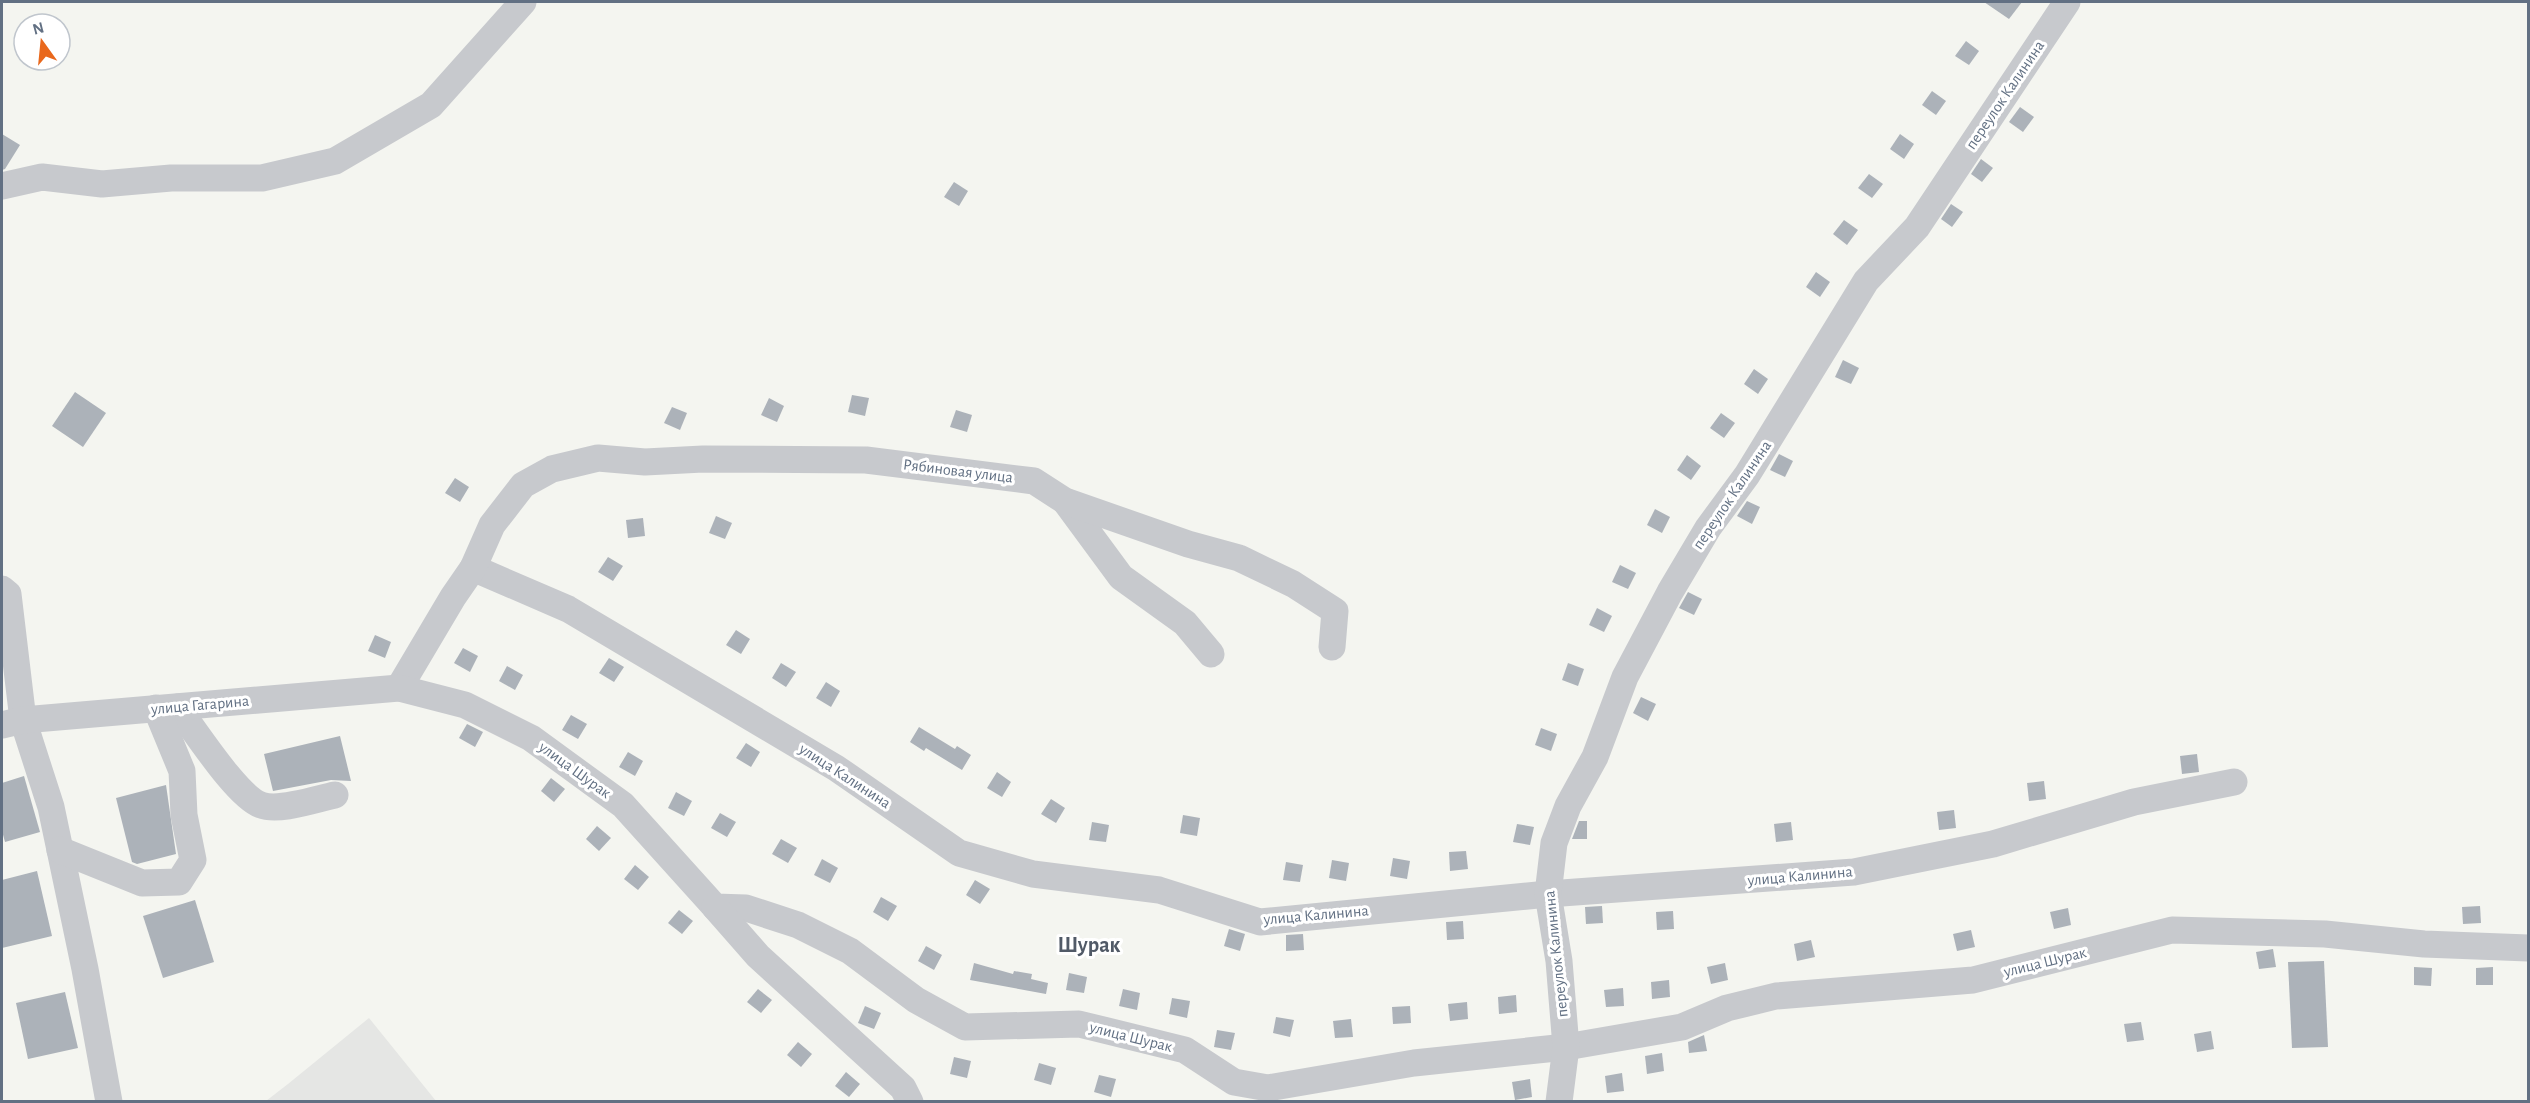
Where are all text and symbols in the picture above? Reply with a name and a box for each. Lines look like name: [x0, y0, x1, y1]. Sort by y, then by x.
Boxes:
north arrow: [12, 12, 72, 72]
text: N: [31, 19, 46, 38]
street label: переулок Калинина: [1963, 38, 2048, 153]
street label: переулок Калинина: [1690, 438, 1775, 553]
street label: Рябиновая улица: [902, 456, 1014, 487]
street label: улица Гагарина: [149, 693, 250, 718]
street label: улица Шурак: [535, 738, 614, 803]
street label: улица Калинина: [795, 740, 894, 812]
street label: улица Калинина: [1746, 863, 1853, 890]
street label: переулок Калинина: [1541, 890, 1572, 1018]
street label: улица Калинина: [1262, 902, 1369, 929]
district label: Шурак: [1058, 934, 1120, 957]
street label: улица Шурак: [2001, 944, 2089, 981]
street label: улица Шурак: [1087, 1019, 1175, 1056]

